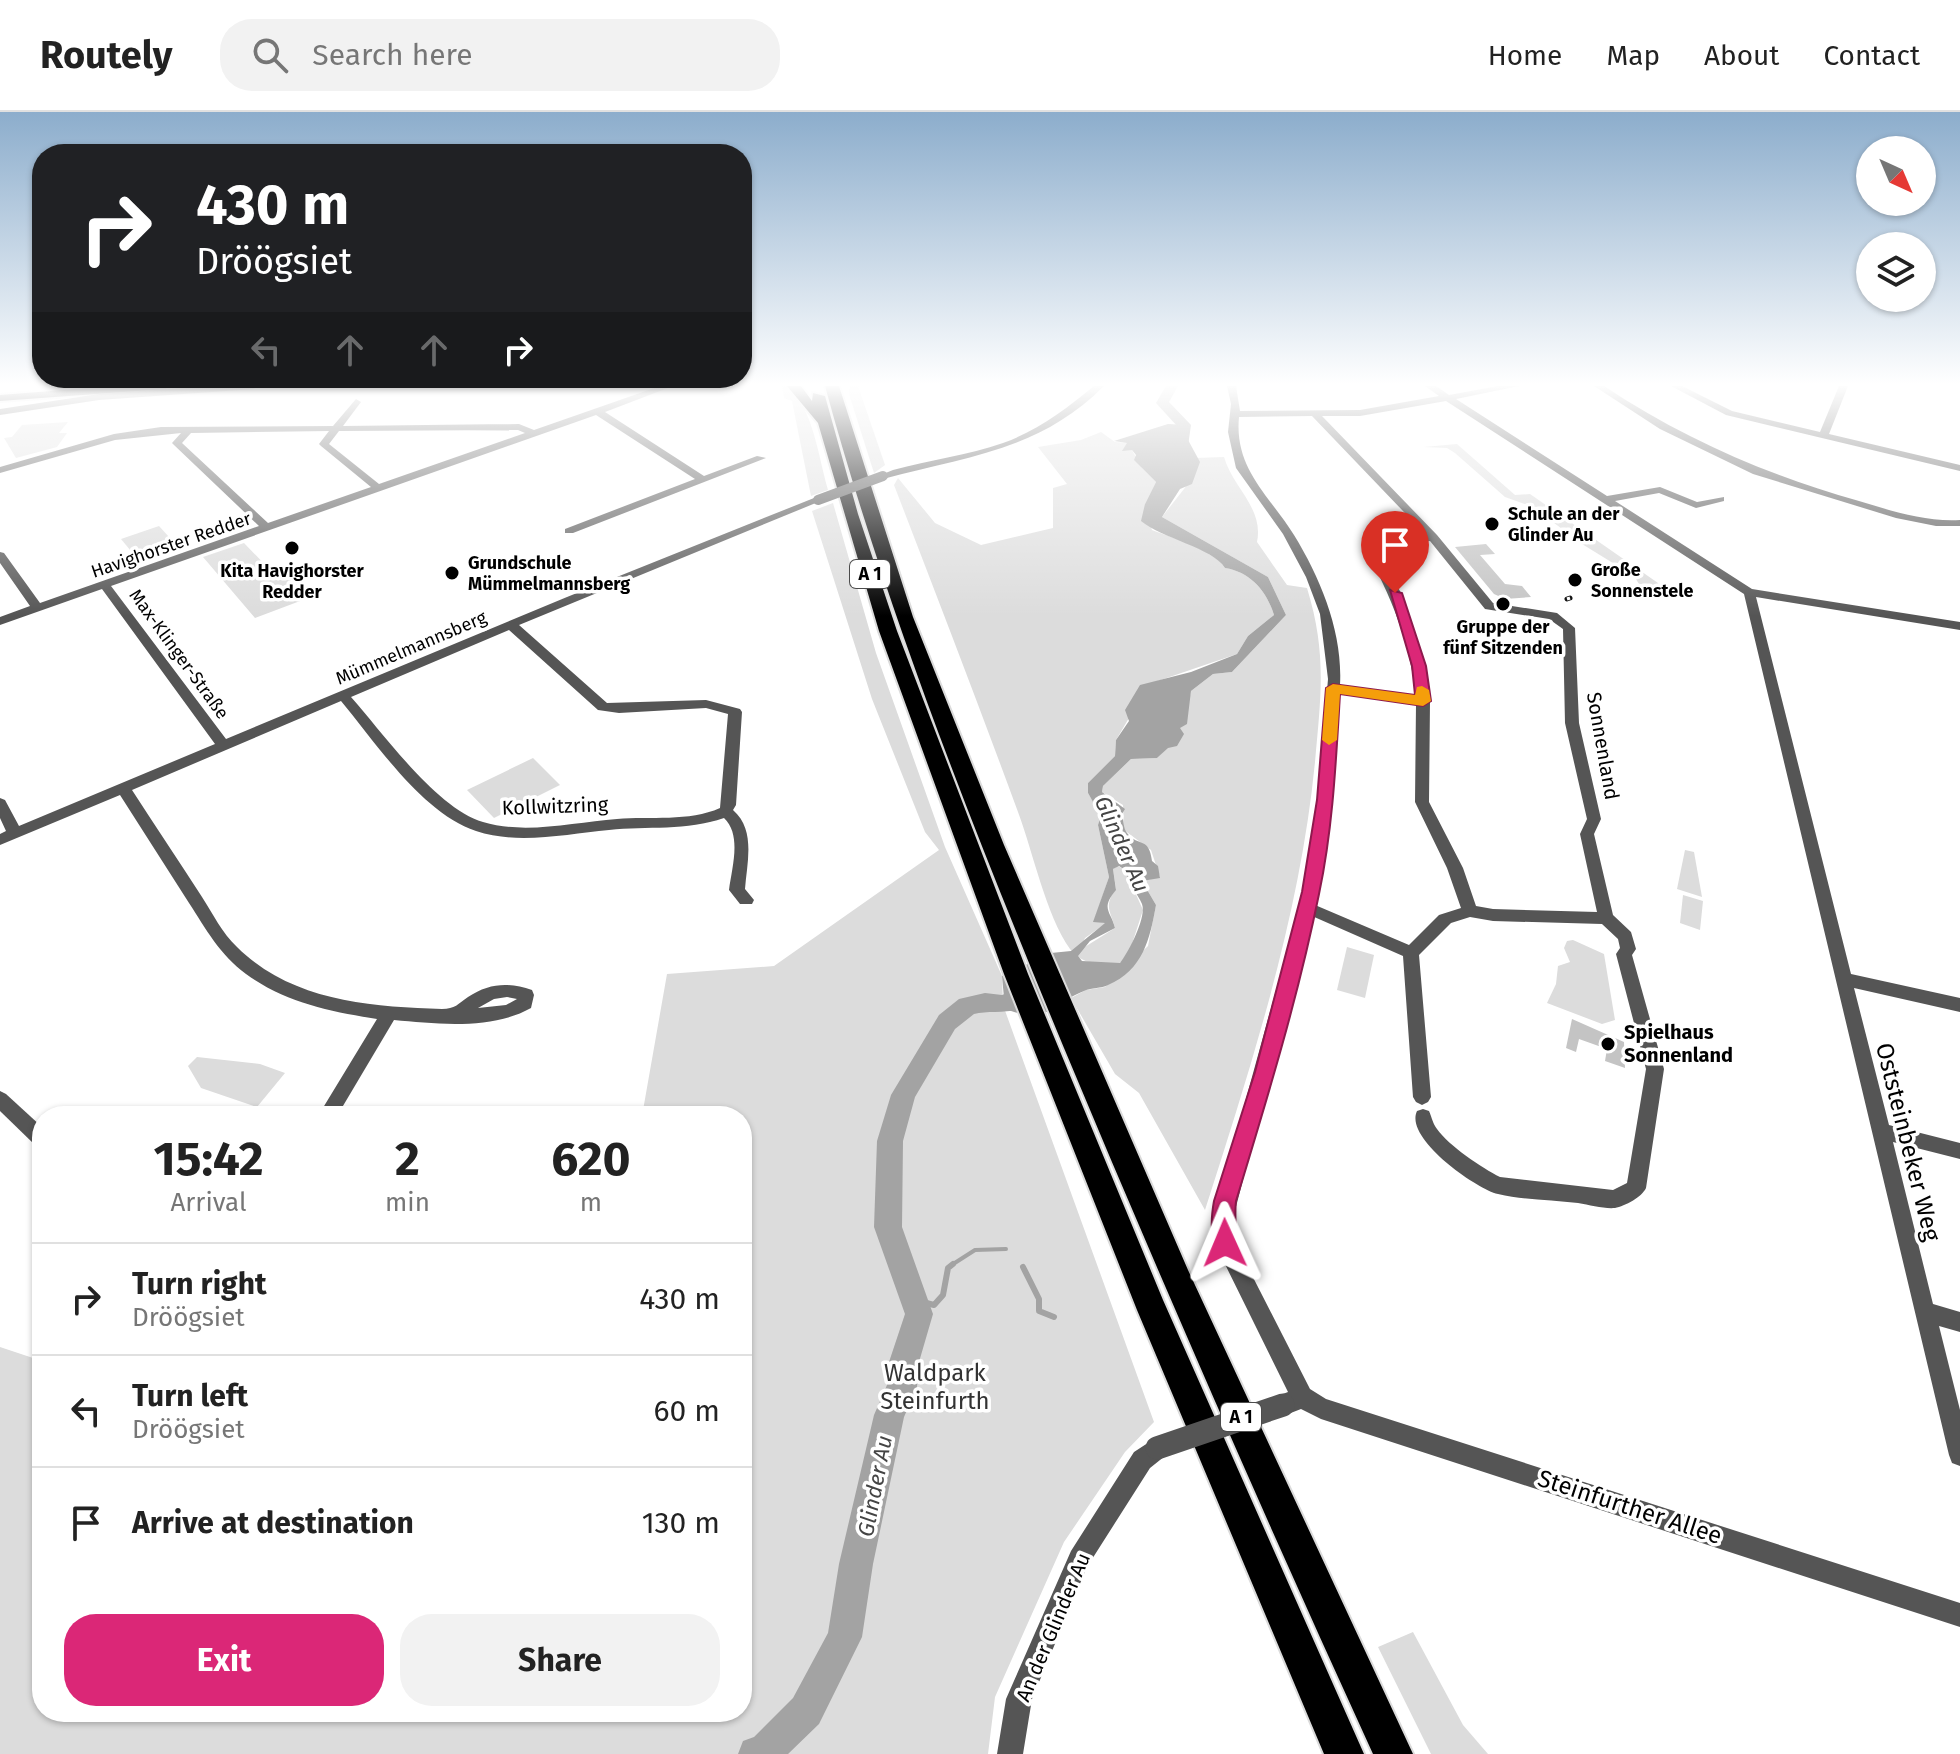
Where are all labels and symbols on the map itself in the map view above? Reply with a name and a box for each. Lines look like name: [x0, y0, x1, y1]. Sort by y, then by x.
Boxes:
north arrow: [1856, 136, 1936, 216]
place label: Schule an der Glinder Au: [1508, 503, 1620, 546]
street label: Havighorster Redder: [88, 507, 254, 583]
pin: [1361, 511, 1429, 593]
marker: Schule an der Glinder Au: [1483, 515, 1501, 533]
marker: Kita Havighorster Redder: [283, 539, 301, 557]
place label: Grundschule Mümmelmannsberg: [468, 552, 630, 595]
place label: Große Sonnenstele: [1591, 559, 1693, 602]
place label: Kita Havighorster Redder: [220, 560, 365, 603]
road number: A 1: [850, 560, 890, 588]
marker: Grundschule Mümmelmannsberg: [443, 564, 461, 582]
marker: Große Sonnenstele: [1566, 571, 1584, 589]
street label: Max-Klinger-Straße: [124, 585, 234, 723]
marker: Gruppe der fünf Sitzenden: [1494, 595, 1512, 613]
street label: Mümmelmannsberg: [332, 606, 490, 690]
place label: Gruppe der fünf Sitzenden: [1443, 616, 1563, 659]
street label: Sonnenland: [1582, 690, 1624, 802]
street label: Kollwitzring: [501, 792, 609, 820]
water label: Glinder Au: [1089, 792, 1155, 896]
place label: Spielhaus Sonnenland: [1624, 1020, 1733, 1067]
marker: Spielhaus Sonnenland: [1599, 1035, 1617, 1053]
street label: Oststeinbeker Weg: [1870, 1040, 1946, 1244]
position arrow: [1183, 1201, 1267, 1285]
park label: Waldpark Steinfurth: [880, 1359, 990, 1415]
road number: A 1: [1221, 1403, 1261, 1431]
water label: Glinder Au: [852, 1433, 898, 1539]
street label: Steinfurther Allee: [1534, 1464, 1726, 1550]
street label: An der Glinder Au: [1011, 1549, 1095, 1705]

